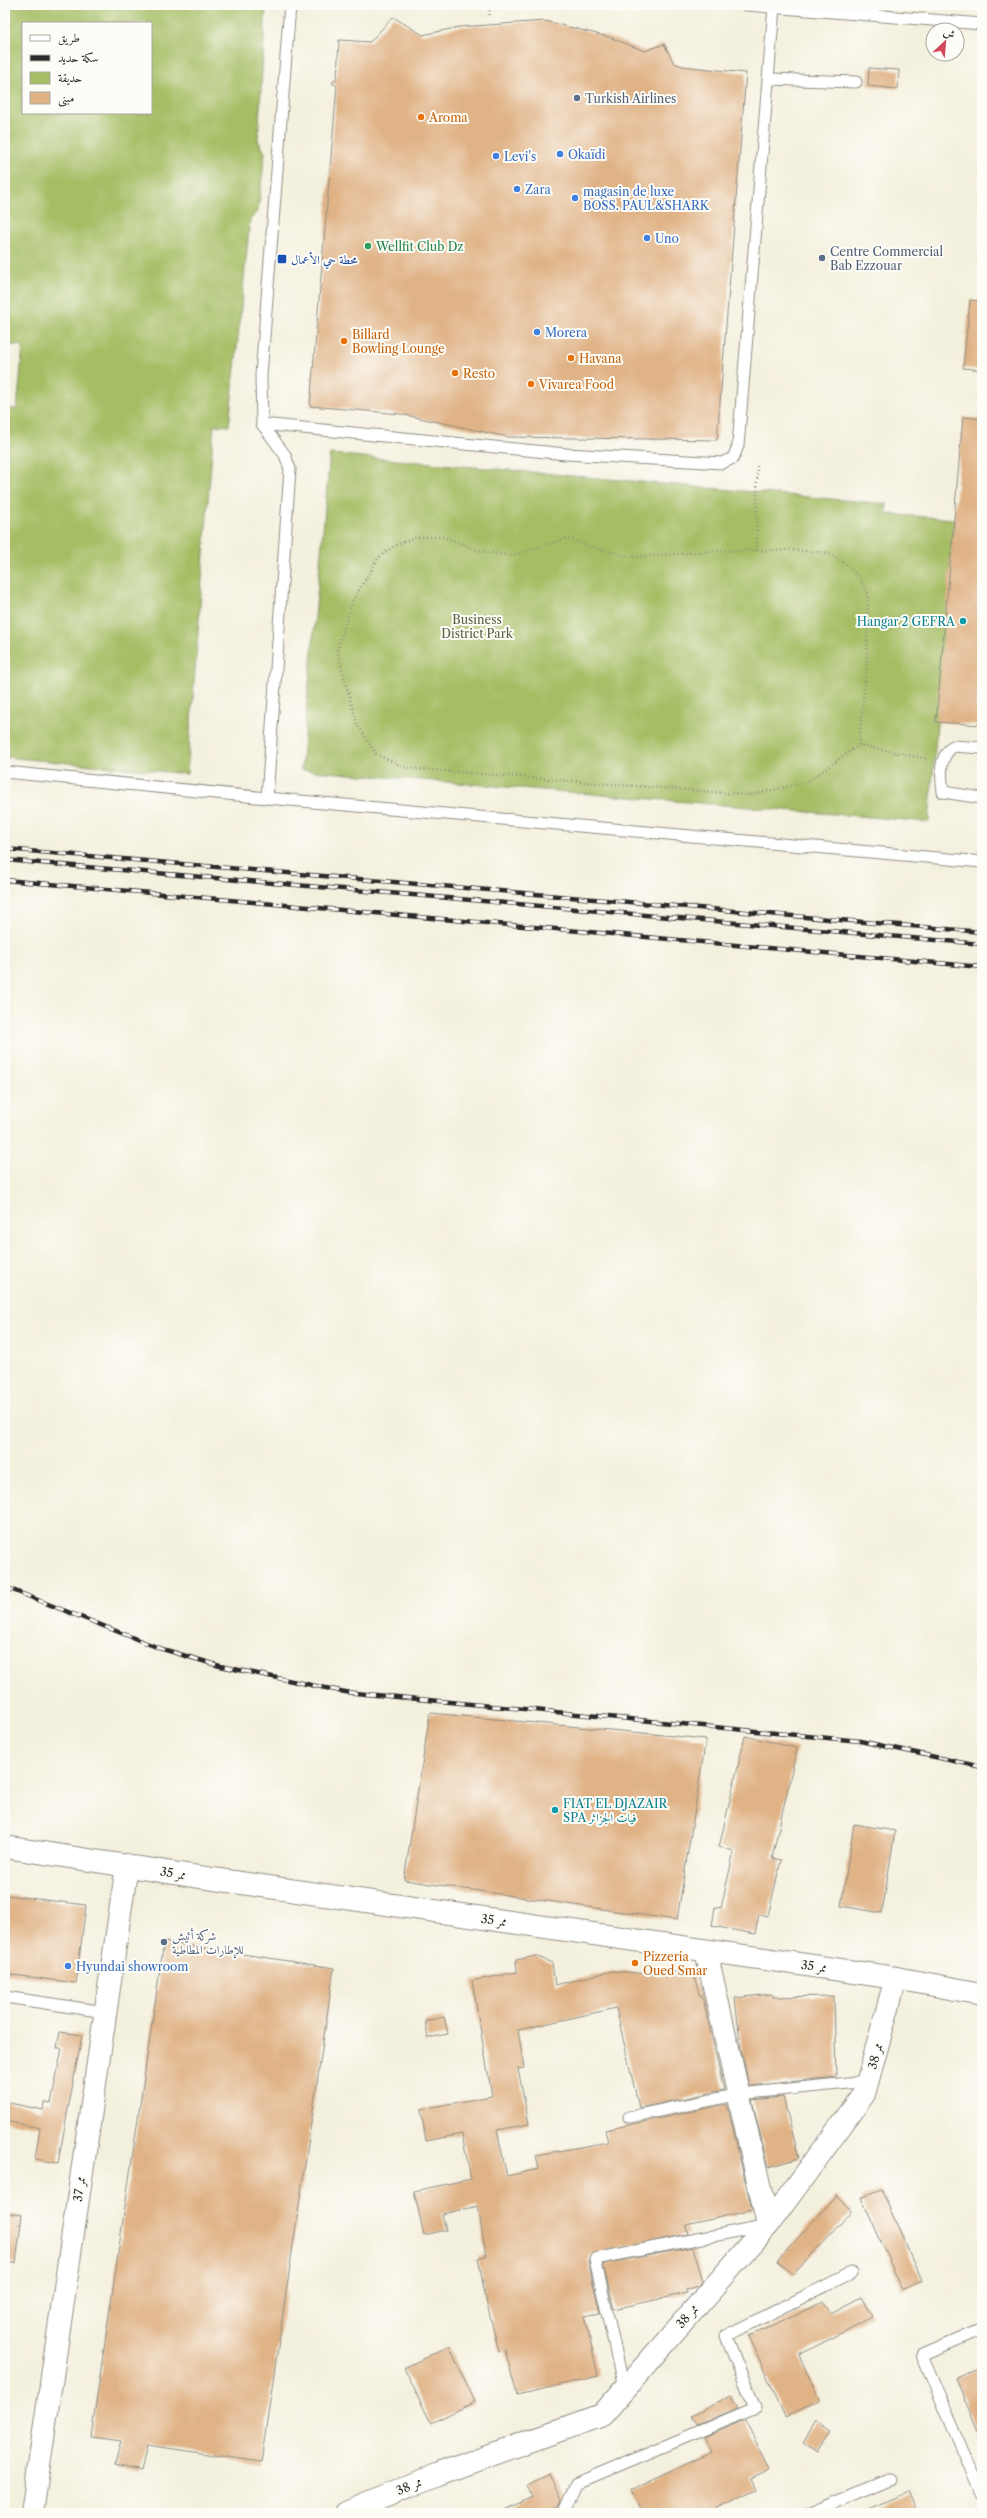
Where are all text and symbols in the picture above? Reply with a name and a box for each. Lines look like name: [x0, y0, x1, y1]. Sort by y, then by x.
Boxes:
legend: [22, 22, 152, 114]
north arrow: [925, 22, 965, 62]
text: ش: [941, 24, 957, 42]
text: طريق: [58, 30, 80, 46]
text: سكة حديد: [58, 50, 99, 65]
text: حديقة: [58, 70, 82, 86]
text: مبنى: [58, 90, 74, 107]
place label: Turkish Airlines: [585, 91, 676, 106]
marker: Turkish Airlines: [572, 93, 582, 103]
place label: Aroma: [428, 110, 468, 125]
marker: Aroma: [416, 112, 426, 122]
place label: Okaïdi: [568, 147, 606, 162]
place label: Levi's: [504, 149, 536, 164]
marker: Okaïdi: [555, 149, 565, 159]
marker: Levi's: [491, 151, 501, 161]
place label: Zara: [525, 182, 551, 197]
marker: Zara: [512, 184, 522, 194]
place label: magasin de luxe BOSS. PAUL&SHARK: [583, 184, 710, 213]
marker: magasin de luxe BOSS. PAUL&SHARK: [570, 193, 580, 203]
place label: Uno: [655, 231, 679, 246]
marker: Uno: [642, 233, 652, 243]
place label: Wellfit Club Dz: [375, 239, 464, 254]
marker: Wellfit Club Dz: [363, 241, 373, 251]
place label: Centre Commercial Bab Ezzouar: [830, 244, 943, 273]
place label: محطة حي الأعمال: [291, 251, 358, 270]
marker: محطة حي الأعمال: [276, 253, 288, 265]
marker: Centre Commercial Bab Ezzouar: [817, 253, 827, 263]
place label: Morera: [545, 325, 588, 340]
place label: Billard Bowling Lounge: [352, 327, 445, 356]
marker: Morera: [532, 327, 542, 337]
marker: Billard Bowling Lounge: [339, 336, 349, 346]
place label: Havana: [579, 351, 622, 366]
marker: Havana: [566, 353, 576, 363]
place label: Resto: [463, 366, 495, 381]
marker: Resto: [450, 368, 460, 378]
place label: Vivarea Food: [538, 377, 615, 392]
marker: Vivarea Food: [526, 379, 536, 389]
park label: Business District Park: [441, 612, 514, 641]
place label: Hangar 2 GEFRA: [857, 614, 956, 629]
marker: Hangar 2 GEFRA: [958, 616, 968, 626]
place label: FIAT EL DJAZAIR SPA فيات الجزائر: [563, 1796, 669, 1826]
marker: FIAT EL DJAZAIR SPA فيات الجزائر: [550, 1805, 560, 1815]
street label: ممر 35: [159, 1863, 187, 1884]
street label: ممر 35: [480, 1911, 508, 1930]
place label: شركة أئيش للإطارات المطاطية: [172, 1928, 244, 1959]
marker: شركة أئيش للإطارات المطاطية: [159, 1937, 169, 1947]
place label: Pizzeria Oued Smar: [643, 1949, 707, 1978]
street label: ممر 35: [800, 1957, 828, 1976]
marker: Pizzeria Oued Smar: [630, 1958, 640, 1968]
place label: Hyundai showroom: [76, 1959, 189, 1974]
marker: Hyundai showroom: [63, 1961, 73, 1971]
street label: ممر 38: [864, 2041, 887, 2071]
street label: ممر 37: [70, 2175, 89, 2203]
street label: ممر 38: [673, 2301, 702, 2332]
street label: ممر 38: [394, 2474, 425, 2499]

